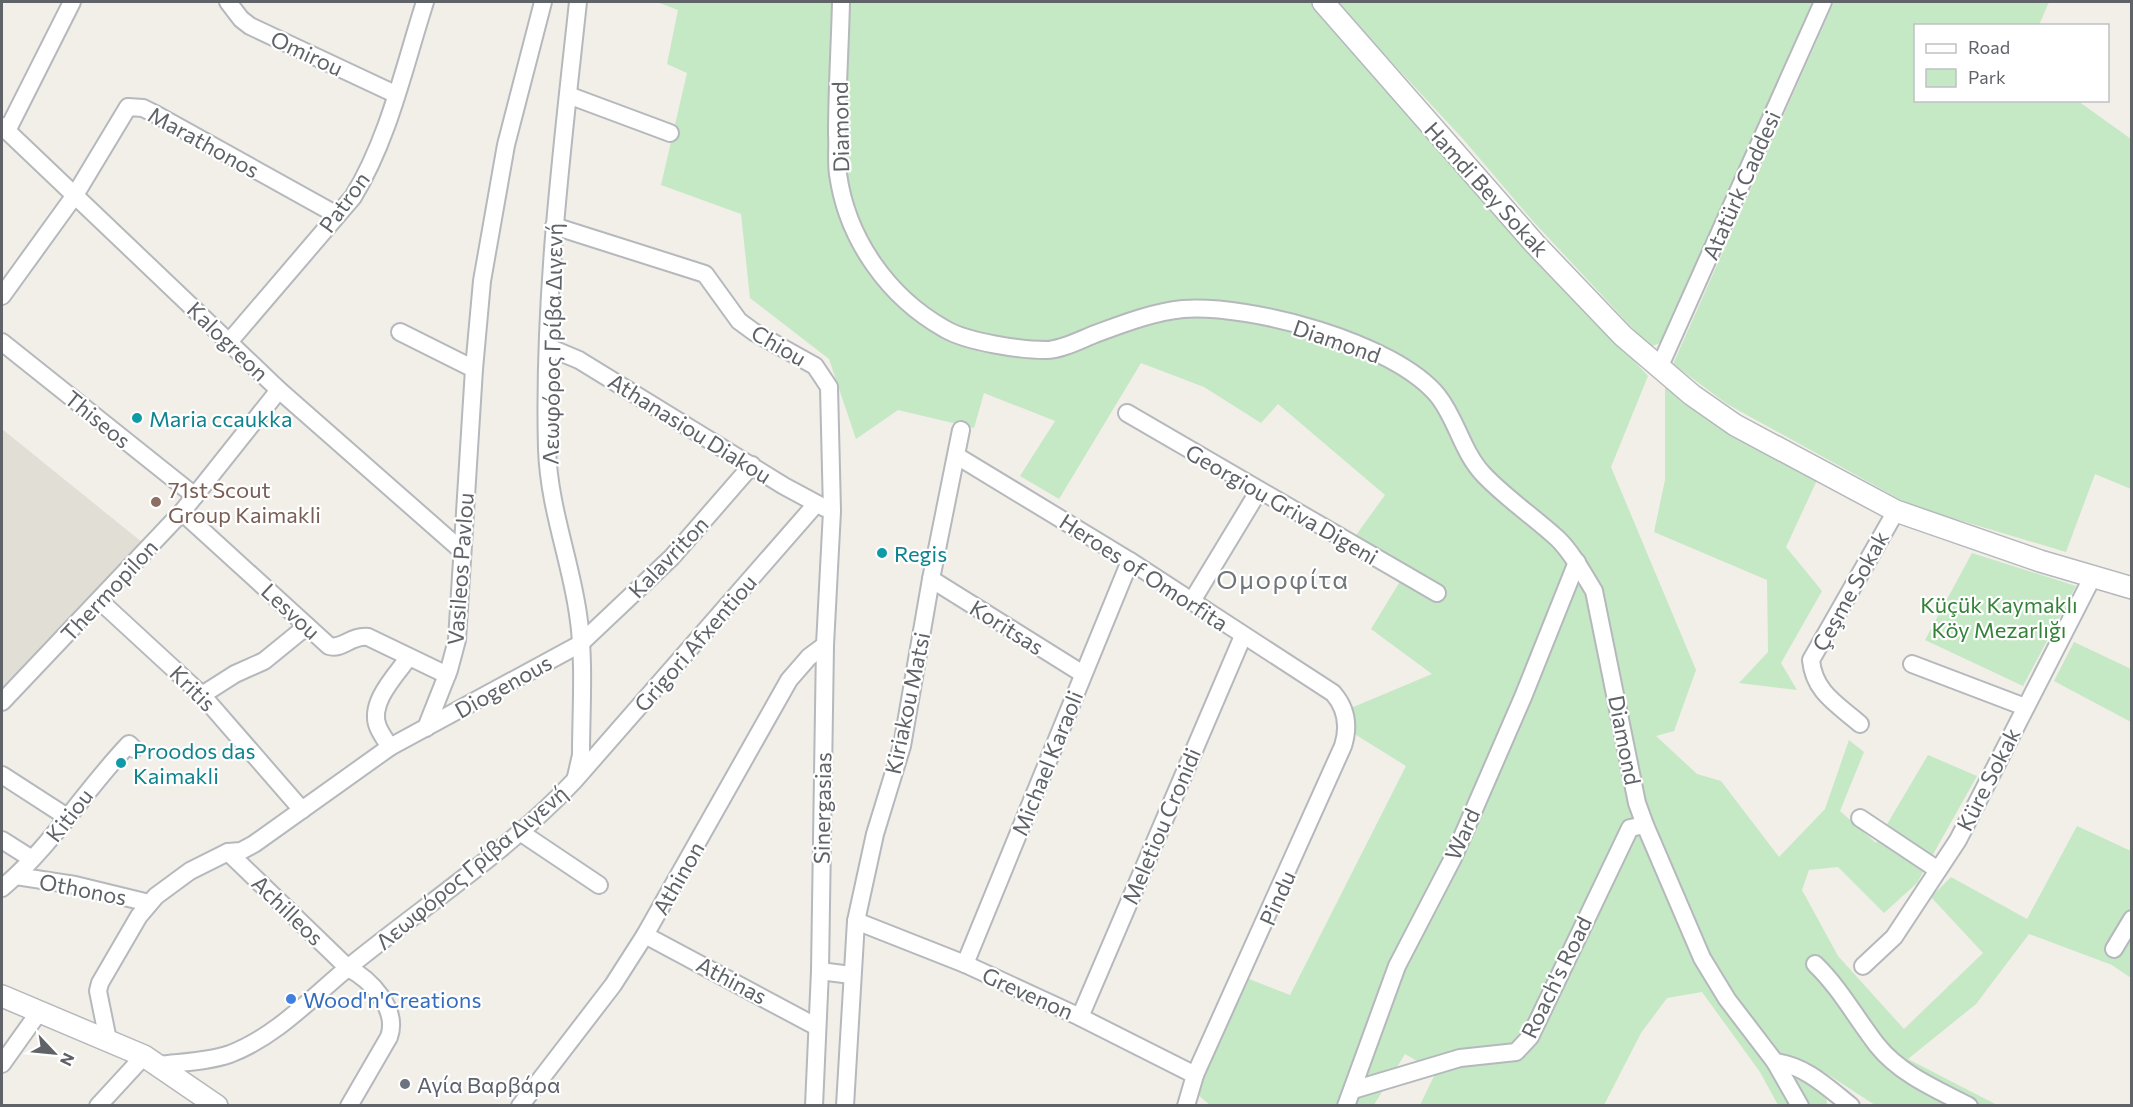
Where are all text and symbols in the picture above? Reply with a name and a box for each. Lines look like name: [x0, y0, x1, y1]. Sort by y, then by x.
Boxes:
legend: [1914, 24, 2109, 102]
street label: Omirou: [267, 25, 347, 81]
text: Road: [1968, 36, 2010, 58]
text: Park: [1968, 66, 2006, 88]
street label: Diamond: [826, 81, 854, 173]
street label: Marathonos: [144, 100, 264, 184]
street label: Atatürk Caddesi: [1696, 106, 1786, 264]
street label: Hamdi Bey Sokak: [1419, 116, 1555, 262]
street label: Patron: [313, 166, 375, 238]
street label: Λεωφόρος Γρίβα Διγενή: [536, 223, 568, 465]
street label: Kalogreon: [182, 296, 274, 386]
street label: Diamond: [1290, 313, 1384, 369]
street label: Chiou: [747, 319, 811, 371]
street label: Athanasiou Diakou: [604, 367, 776, 489]
street label: Thiseos: [60, 384, 136, 454]
place label: Maria ccaukka: [149, 405, 292, 432]
marker: Maria ccaukka: [130, 411, 144, 425]
street label: Georgiou Griva Digeni: [1181, 438, 1383, 570]
place label: 71st Scout Group Kaimakli: [168, 476, 321, 528]
street label: Vasileos Pavlou: [441, 492, 479, 646]
marker: 71st Scout Group Kaimakli: [149, 495, 163, 509]
street label: Heroes of Omorfita: [1055, 507, 1233, 637]
street label: Kalavriton: [622, 510, 714, 604]
street label: Çeşme Sokak: [1806, 526, 1894, 656]
street label: Thermopilon: [55, 533, 163, 647]
place label: Regis: [894, 540, 947, 567]
marker: Regis: [875, 546, 889, 560]
district label: Ομορφίτα: [1216, 563, 1350, 594]
street label: Grigori Afxentiou: [628, 569, 762, 717]
street label: Lesvou: [256, 577, 326, 645]
park label: Küçük Kaymaklı Köy Mezarlığı: [1920, 591, 2078, 643]
street label: Koritsas: [965, 594, 1049, 660]
street label: Kiriakou Matsi: [879, 630, 935, 776]
street label: Diogenous: [450, 648, 556, 724]
street label: Kritis: [164, 659, 222, 717]
street label: Michael Karaoli: [1006, 687, 1088, 839]
street label: Diamond: [1603, 693, 1647, 787]
street label: Küre Sokak: [1950, 723, 2026, 835]
place label: Proodos das Kaimakli: [133, 737, 256, 789]
street label: Meletiou Cronidi: [1116, 744, 1206, 908]
street label: Sinergasias: [808, 752, 836, 864]
marker: Proodos das Kaimakli: [114, 756, 128, 770]
street label: Λεωφόρος Γρίβα Διγενή: [370, 779, 572, 955]
street label: Kitiou: [40, 783, 98, 847]
street label: Ward: [1439, 804, 1485, 864]
street label: Athinon: [646, 837, 710, 919]
street label: Pindu: [1253, 866, 1301, 930]
street label: Othonos: [37, 867, 129, 911]
street label: Achilleos: [246, 869, 330, 951]
street label: Roach's Road: [1515, 912, 1597, 1042]
street label: Athinas: [692, 950, 772, 1010]
street label: Grevenon: [978, 961, 1078, 1025]
place label: Wood'n'Creations: [303, 986, 481, 1013]
marker: Wood'n'Creations: [284, 992, 298, 1006]
north arrow: [24, 1023, 84, 1083]
text: N: [57, 1050, 79, 1069]
place label: Αγία Βαρβάρα: [417, 1071, 560, 1098]
marker: Αγία Βαρβάρα: [398, 1077, 412, 1091]

